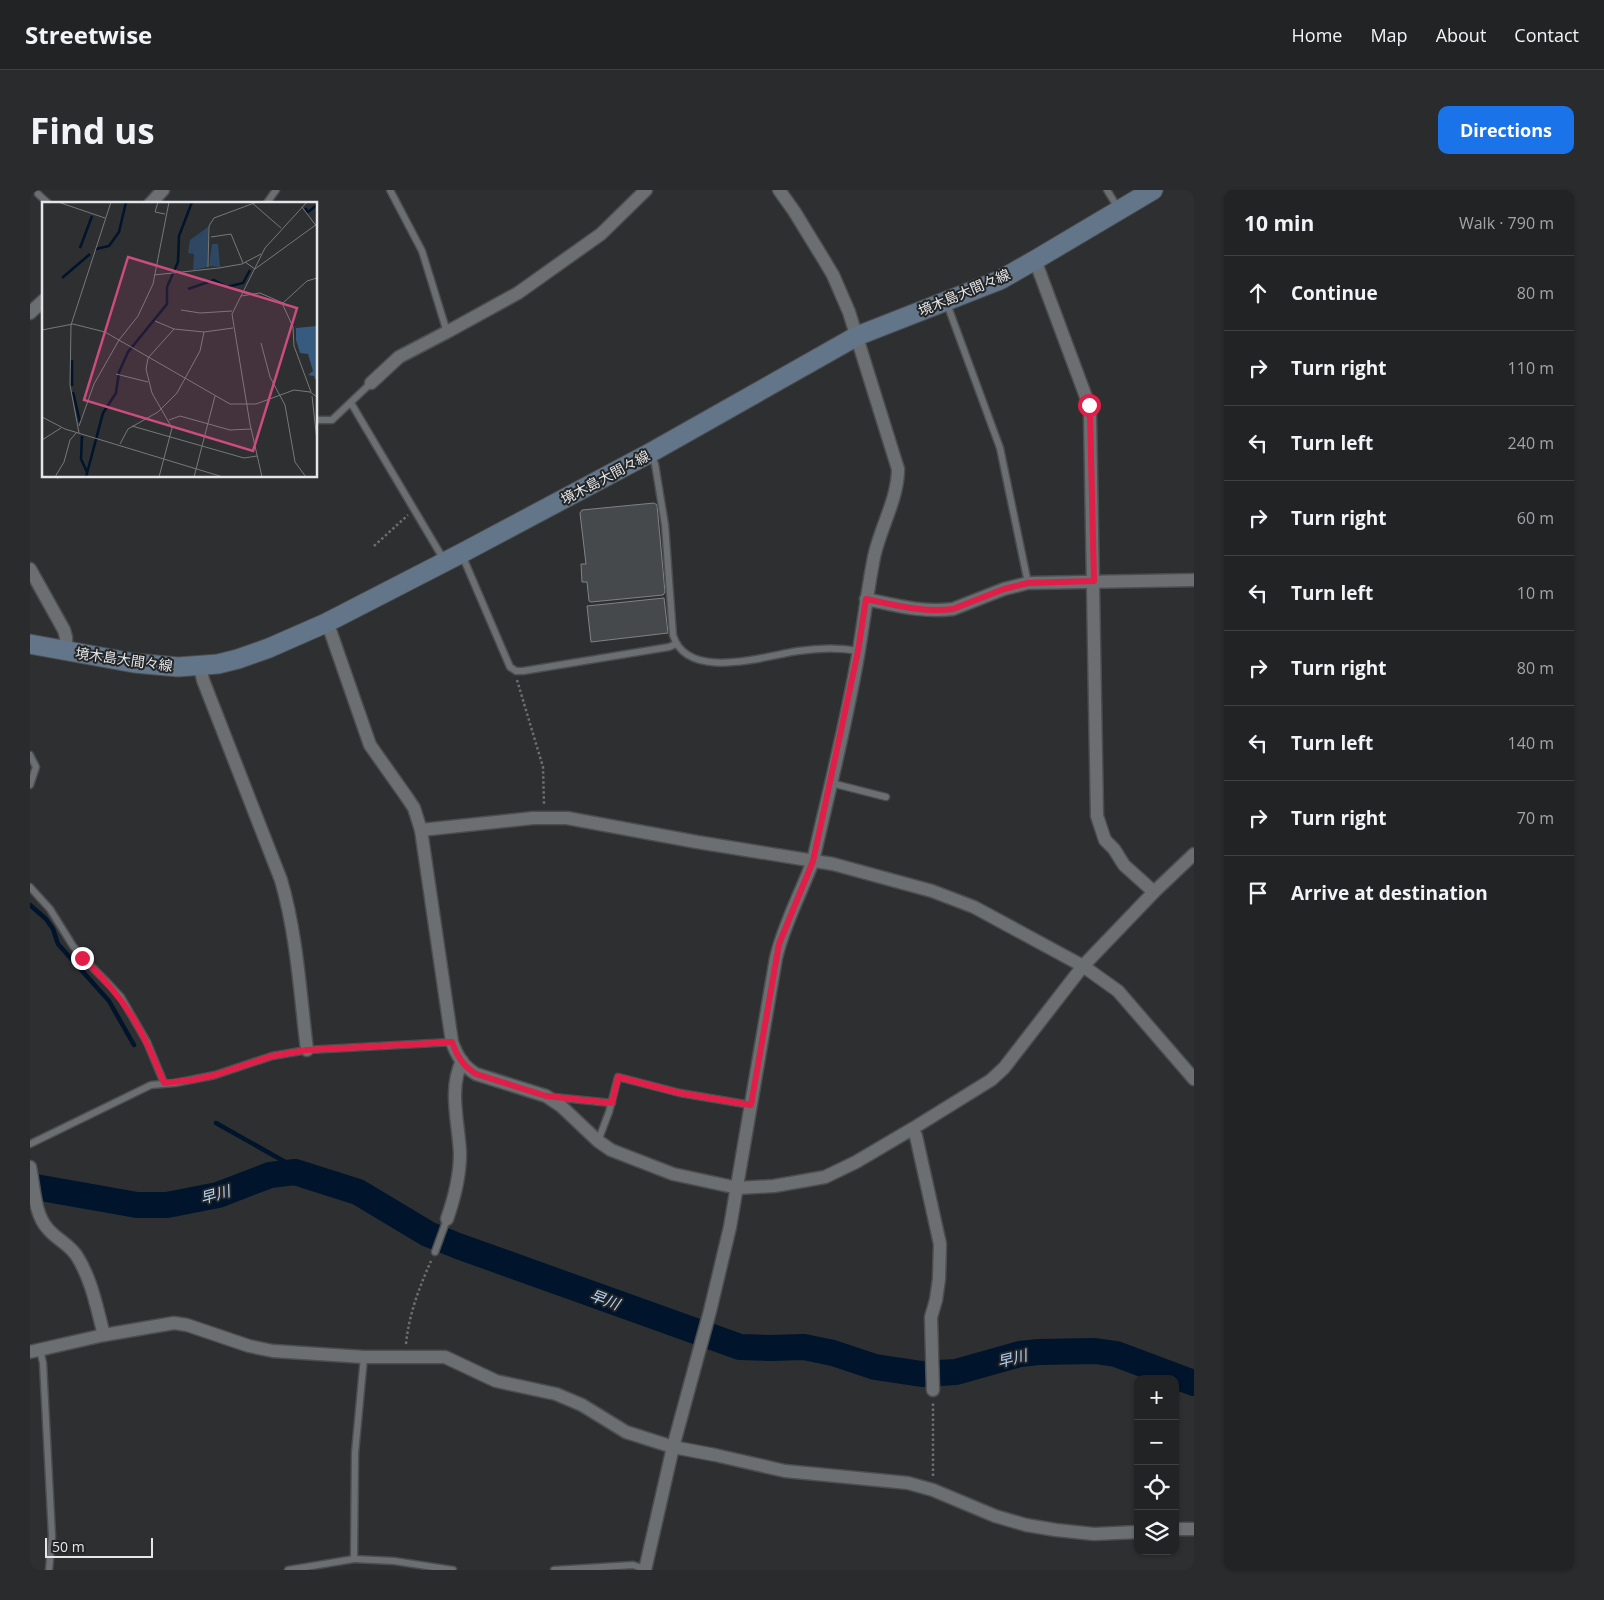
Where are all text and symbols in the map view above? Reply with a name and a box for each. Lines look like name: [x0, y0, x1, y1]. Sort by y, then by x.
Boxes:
text: Streetwise: [25, 18, 152, 51]
text: Home: [1292, 23, 1342, 47]
text: Map: [1370, 23, 1408, 47]
text: About: [1436, 23, 1486, 47]
text: Contact: [1514, 23, 1579, 47]
button: Directions: [1438, 106, 1574, 154]
text: Find us: [30, 107, 155, 154]
inset map: [42, 202, 318, 478]
text: 10 min: [1244, 209, 1314, 237]
text: Walk · 790 m: [1459, 212, 1554, 234]
street label: 境木島大間々線: [915, 264, 1013, 320]
icon: ahead: [1244, 279, 1272, 307]
text: Continue: [1291, 280, 1378, 306]
text: 80 m: [1517, 282, 1554, 304]
icon: right: [1244, 354, 1272, 382]
text: Turn right: [1291, 355, 1386, 381]
text: 110 m: [1508, 357, 1554, 379]
route start: [1078, 394, 1101, 417]
icon: left: [1244, 429, 1272, 457]
text: Turn left: [1291, 430, 1373, 456]
text: 240 m: [1508, 432, 1554, 454]
street label: 境木島大間々線: [557, 446, 653, 508]
icon: right: [1244, 504, 1272, 532]
text: Turn right: [1291, 505, 1386, 531]
text: 60 m: [1517, 507, 1554, 529]
icon: left: [1244, 579, 1272, 607]
text: Turn left: [1291, 580, 1373, 606]
text: 10 m: [1517, 582, 1554, 604]
street label: 境木島大間々線: [74, 643, 174, 675]
icon: right: [1244, 654, 1272, 682]
text: Turn right: [1291, 655, 1386, 681]
text: 80 m: [1517, 657, 1554, 679]
icon: left: [1244, 729, 1272, 757]
text: Turn left: [1291, 730, 1373, 756]
text: 140 m: [1508, 732, 1554, 754]
icon: right: [1244, 804, 1272, 832]
text: Turn right: [1291, 805, 1386, 831]
text: 70 m: [1517, 807, 1554, 829]
icon: arrive: [1244, 879, 1272, 907]
text: Arrive at destination: [1291, 880, 1488, 906]
route end: [71, 947, 94, 970]
water label: 早川: [198, 1180, 234, 1208]
water label: 早川: [587, 1284, 624, 1314]
water label: 早川: [995, 1344, 1031, 1371]
map controls: [1134, 1375, 1179, 1555]
button: +: [1134, 1375, 1179, 1420]
button: −: [1134, 1420, 1179, 1465]
button: locate: [1134, 1465, 1179, 1510]
button: layers: [1134, 1510, 1179, 1555]
scale bar: [45, 1535, 152, 1558]
text: 50 m: [52, 1537, 85, 1556]

